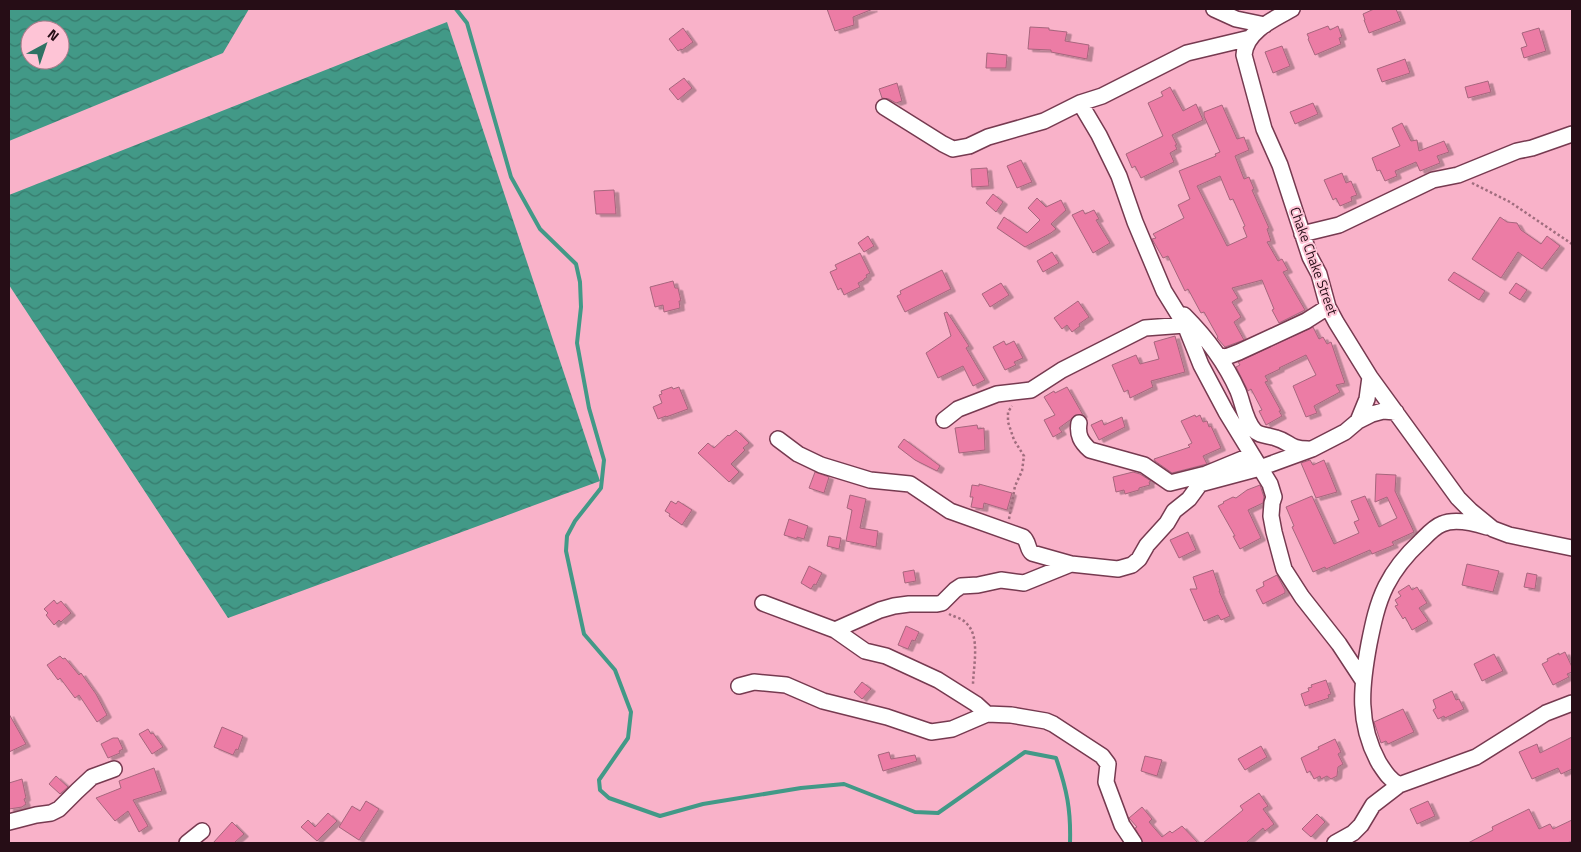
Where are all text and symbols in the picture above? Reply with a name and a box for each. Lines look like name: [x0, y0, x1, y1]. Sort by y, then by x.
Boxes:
north arrow: [20, 20, 70, 70]
text: N: [43, 23, 64, 46]
street label: Chake Chake Street: [1285, 204, 1344, 318]

